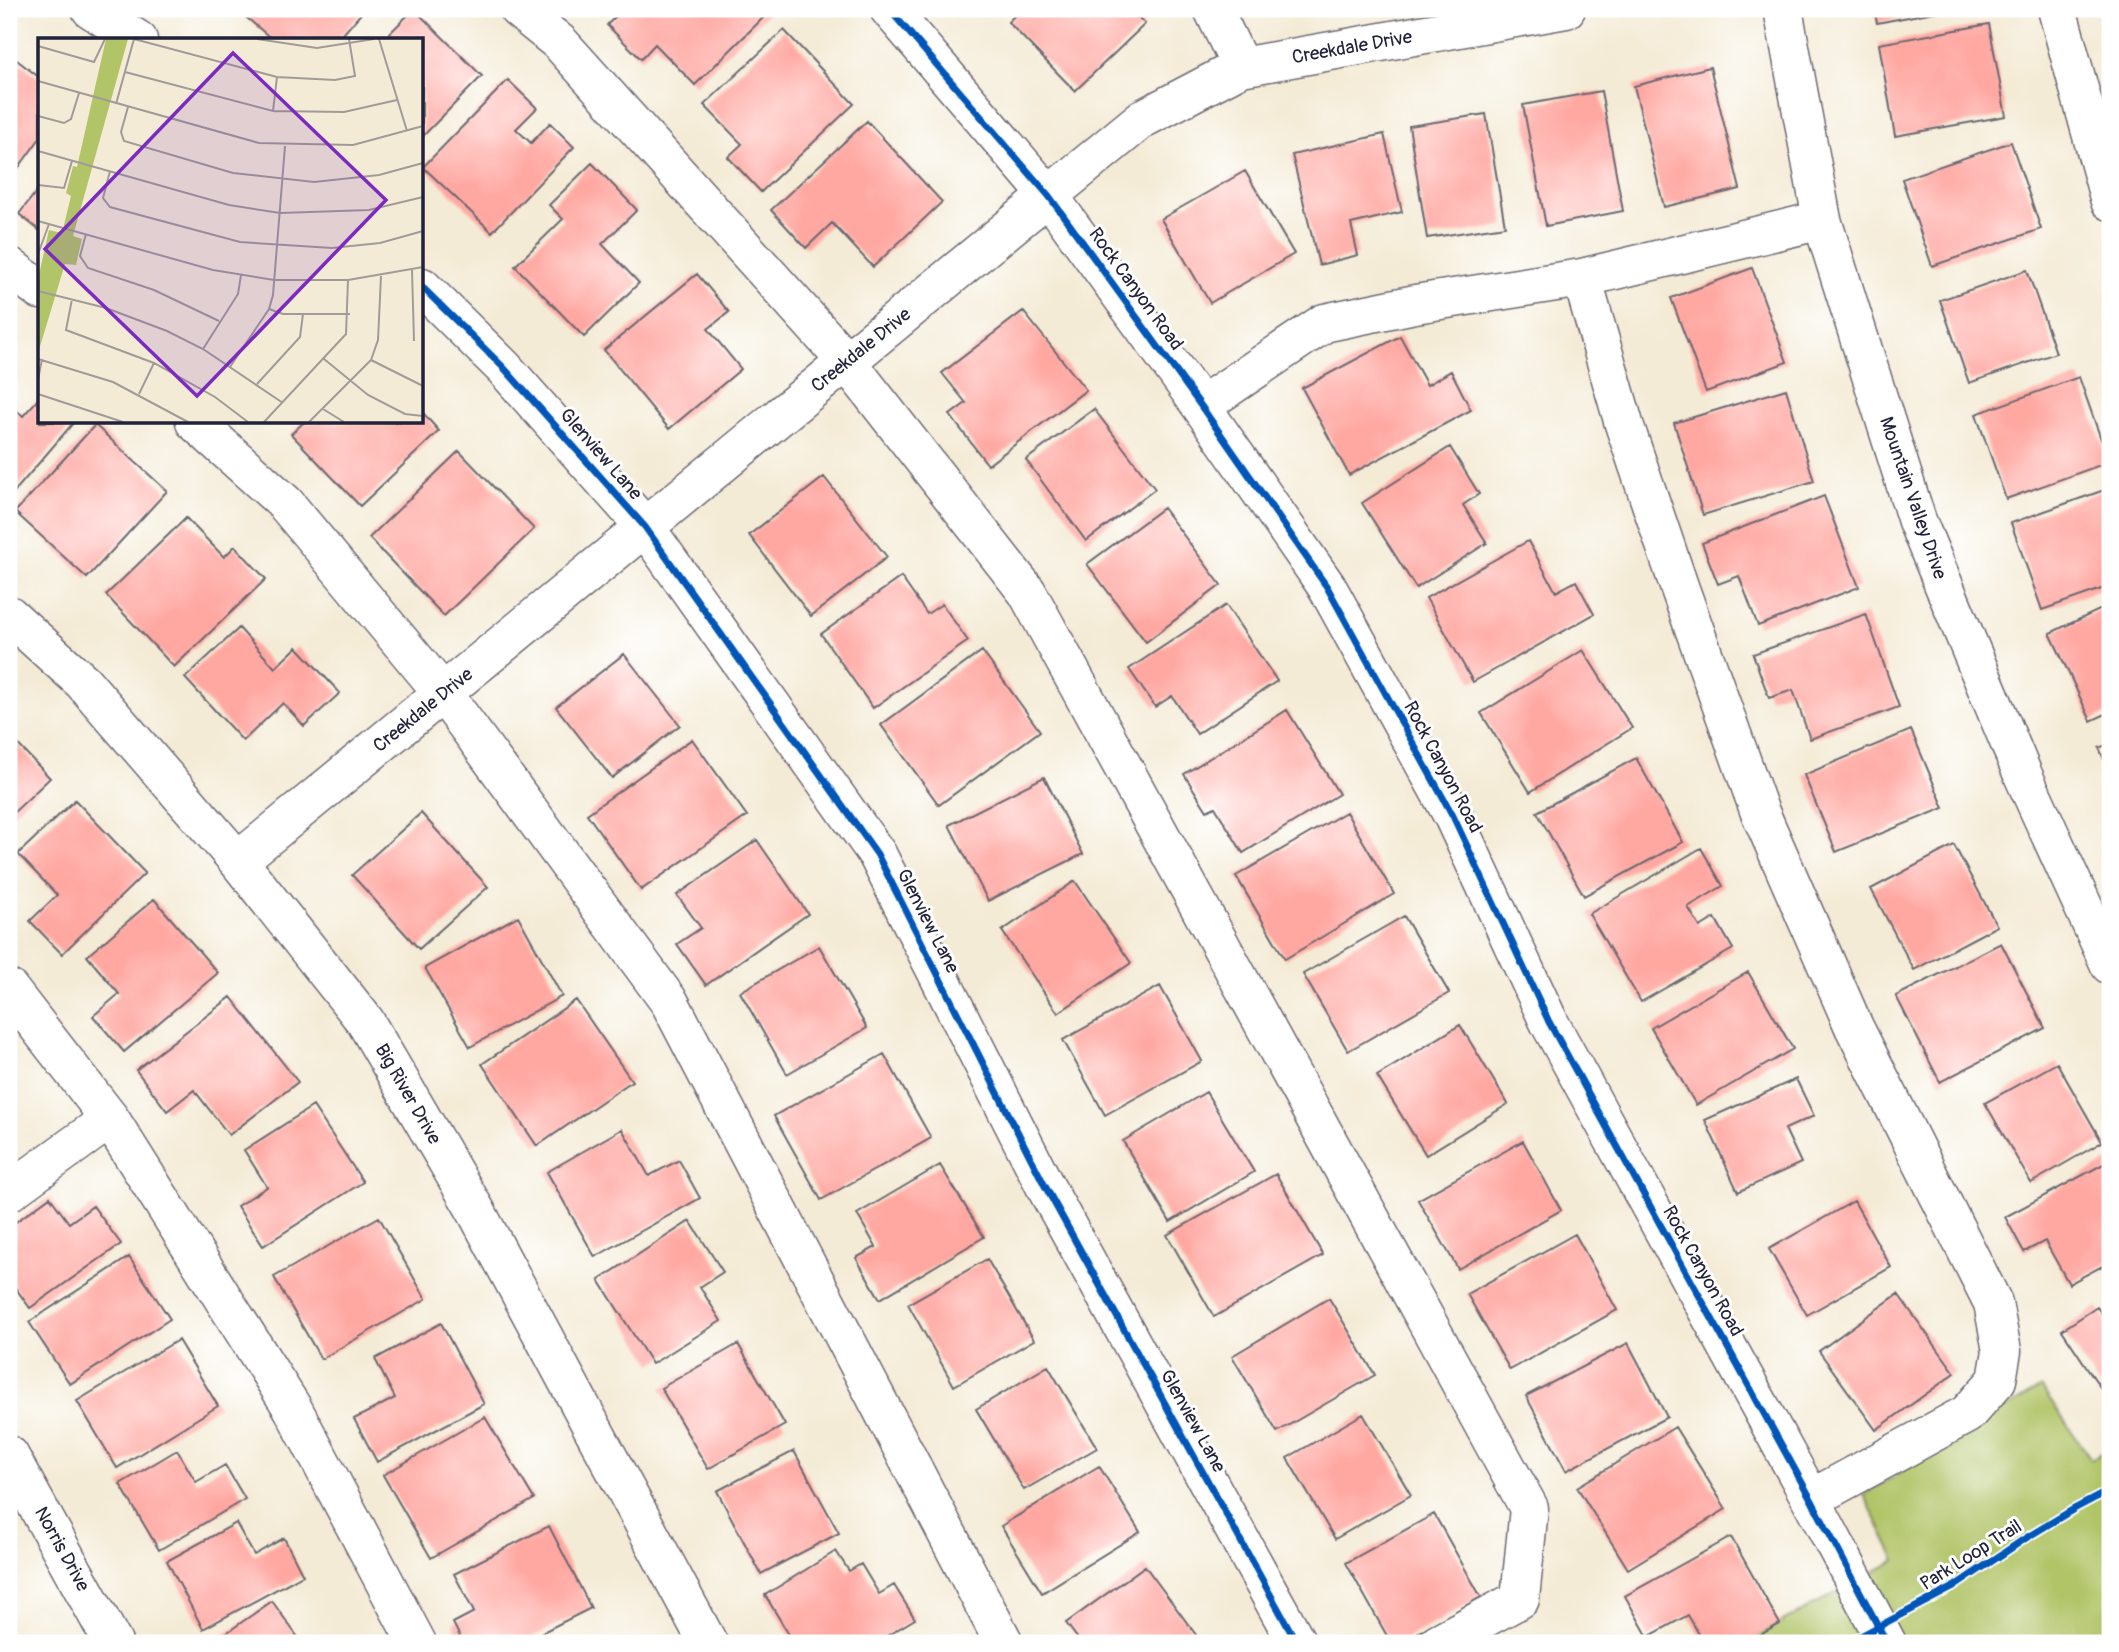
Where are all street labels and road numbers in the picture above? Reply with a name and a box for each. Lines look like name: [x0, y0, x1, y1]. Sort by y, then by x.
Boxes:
street label: Creekdale Drive: [1290, 25, 1415, 69]
street label: Rock Canyon Road: [1083, 223, 1189, 355]
street label: Creekdale Drive: [806, 302, 916, 398]
street label: Glenview Lane: [555, 403, 648, 505]
street label: Mountain Valley Drive: [1874, 414, 1952, 583]
street label: Creekdale Drive: [368, 662, 478, 758]
street label: Rock Canyon Road: [1398, 697, 1488, 837]
street label: Glenview Lane: [891, 865, 965, 978]
street label: Big River Drive: [370, 1039, 447, 1149]
street label: Rock Canyon Road: [1657, 1201, 1749, 1341]
street label: Glenview Lane: [1155, 1365, 1231, 1477]
street label: Norris Drive: [29, 1502, 95, 1596]
street label: Park Loop Trail: [1916, 1514, 2026, 1596]

